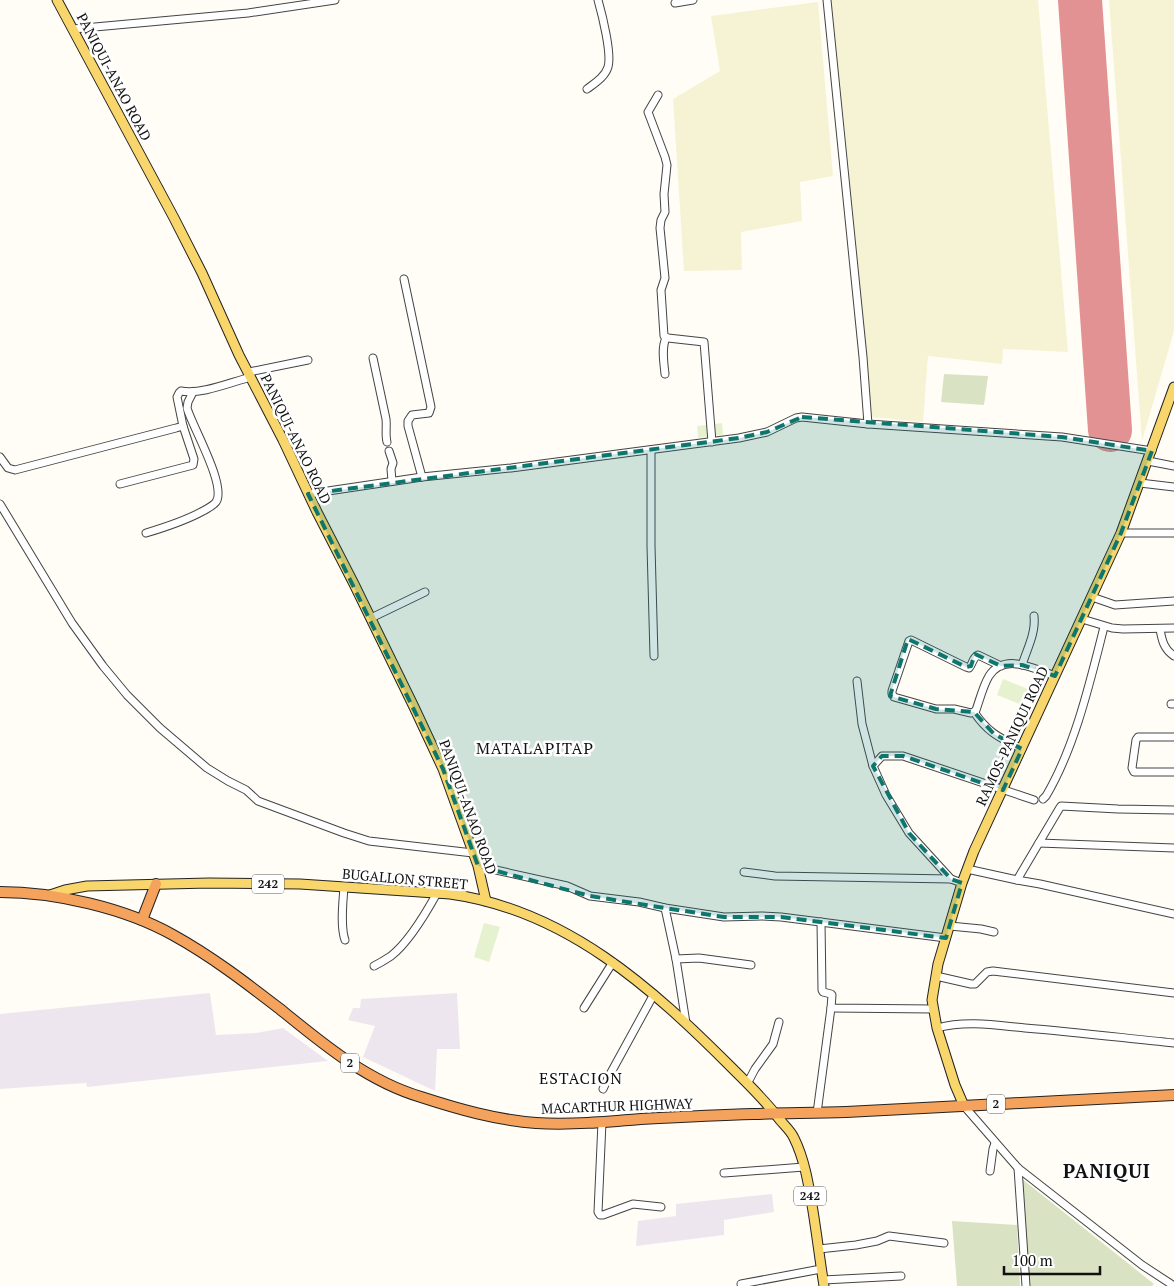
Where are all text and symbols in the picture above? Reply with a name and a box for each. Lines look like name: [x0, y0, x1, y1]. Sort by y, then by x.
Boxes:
street label: PANIQUI-ANAO ROAD: [73, 10, 156, 144]
street label: PANIQUI-ANAO ROAD: [257, 371, 336, 507]
street label: RAMOS-PANIQUI ROAD: [971, 663, 1052, 809]
street label: PANIQUI-ANAO ROAD: [435, 737, 502, 877]
district label: MATALAPITAP: [476, 737, 594, 759]
street label: BUGALLON STREET: [341, 864, 469, 893]
road number: 242: [252, 874, 284, 894]
road number: 2: [341, 1054, 359, 1072]
district label: ESTACION: [539, 1067, 623, 1089]
street label: MACARTHUR HIGHWAY: [541, 1093, 694, 1118]
road number: 2: [987, 1094, 1005, 1114]
district label: PANIQUI: [1063, 1158, 1151, 1183]
road number: 242: [794, 1186, 826, 1206]
scale bar: [1004, 1244, 1100, 1276]
text: 100 m: [1012, 1250, 1053, 1270]

